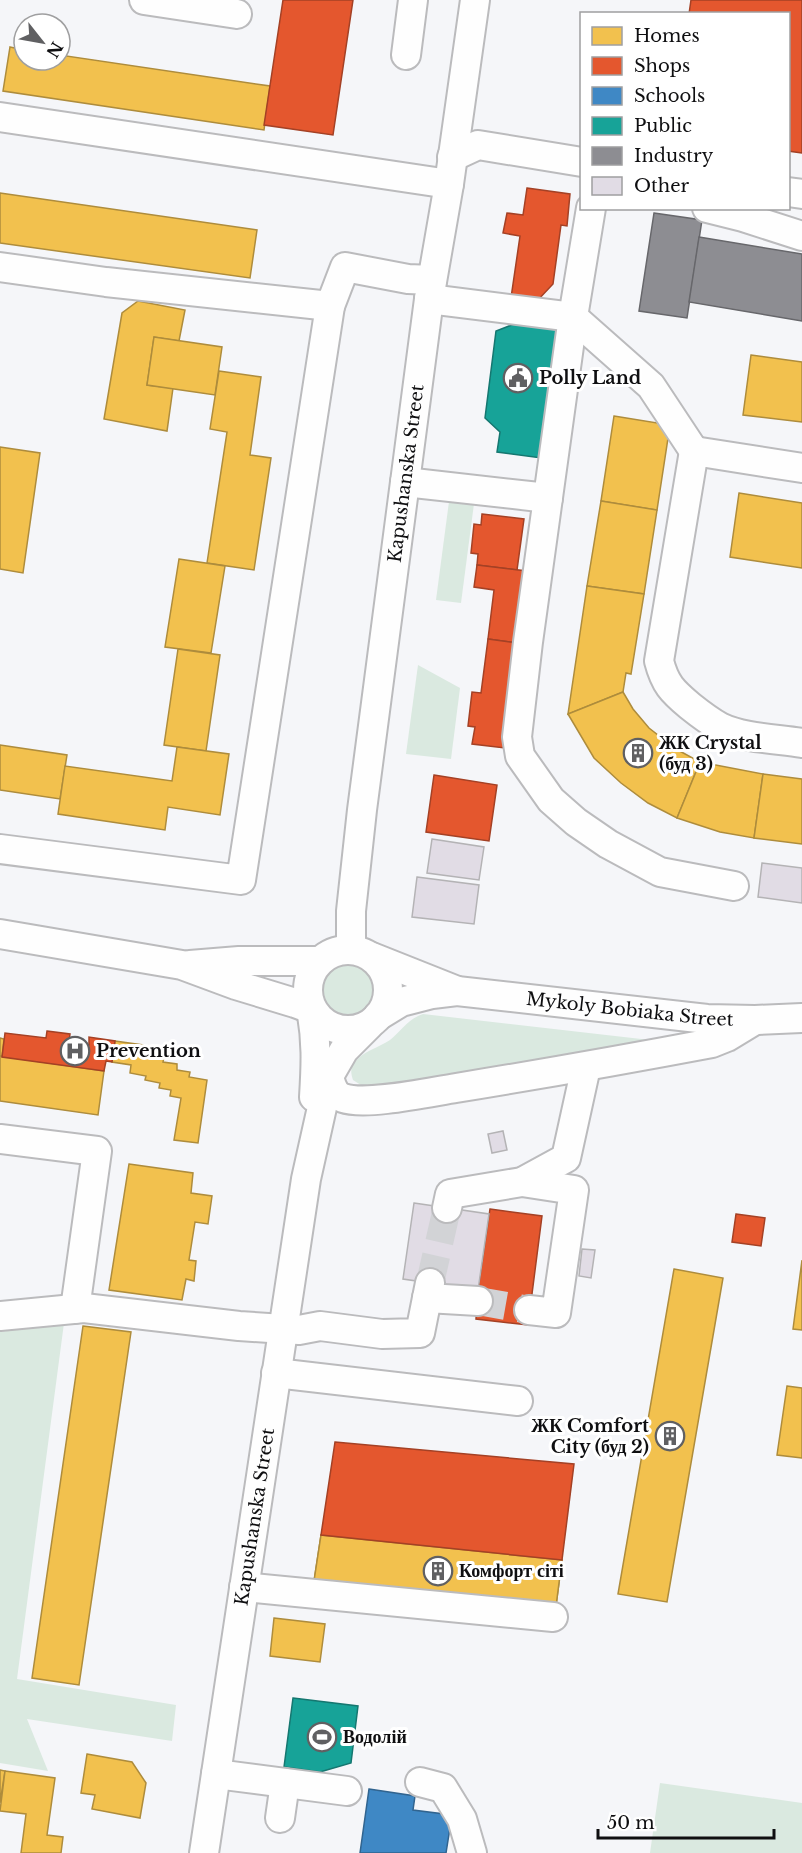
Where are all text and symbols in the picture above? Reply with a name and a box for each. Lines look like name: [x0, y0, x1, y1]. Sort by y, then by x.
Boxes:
north arrow: [12, 12, 72, 72]
legend: [580, 12, 790, 210]
text: Homes: [634, 25, 700, 47]
text: N: [42, 38, 67, 61]
text: Shops: [634, 55, 690, 77]
text: Schools: [634, 85, 705, 107]
text: Public: [634, 115, 692, 137]
text: Industry: [634, 145, 714, 167]
text: Other: [634, 175, 690, 197]
public building icon: Polly Land: [502, 362, 534, 394]
place label: Polly Land: [539, 367, 642, 389]
street label: Kapushanska Street: [384, 383, 429, 564]
place label: ЖК Crystal (буд 3): [659, 732, 762, 775]
building icon: ЖК Crystal (буд 3): [622, 737, 654, 769]
street label: Mykoly Bobiaka Street: [525, 988, 734, 1031]
hospital icon: Prevention: [59, 1035, 91, 1067]
place label: Prevention: [96, 1040, 201, 1062]
place label: ЖК Comfort City (буд 2): [531, 1415, 649, 1458]
building icon: ЖК Comfort City (буд 2): [654, 1420, 686, 1452]
street label: Kapushanska Street: [231, 1426, 279, 1607]
building icon: Комфорт сіті: [422, 1555, 454, 1587]
place label: Комфорт сіті: [459, 1560, 564, 1582]
sports icon: Водолій: [306, 1721, 338, 1753]
place label: Водолій: [343, 1726, 407, 1748]
scale bar: [598, 1802, 774, 1840]
text: 50 m: [607, 1812, 655, 1834]

